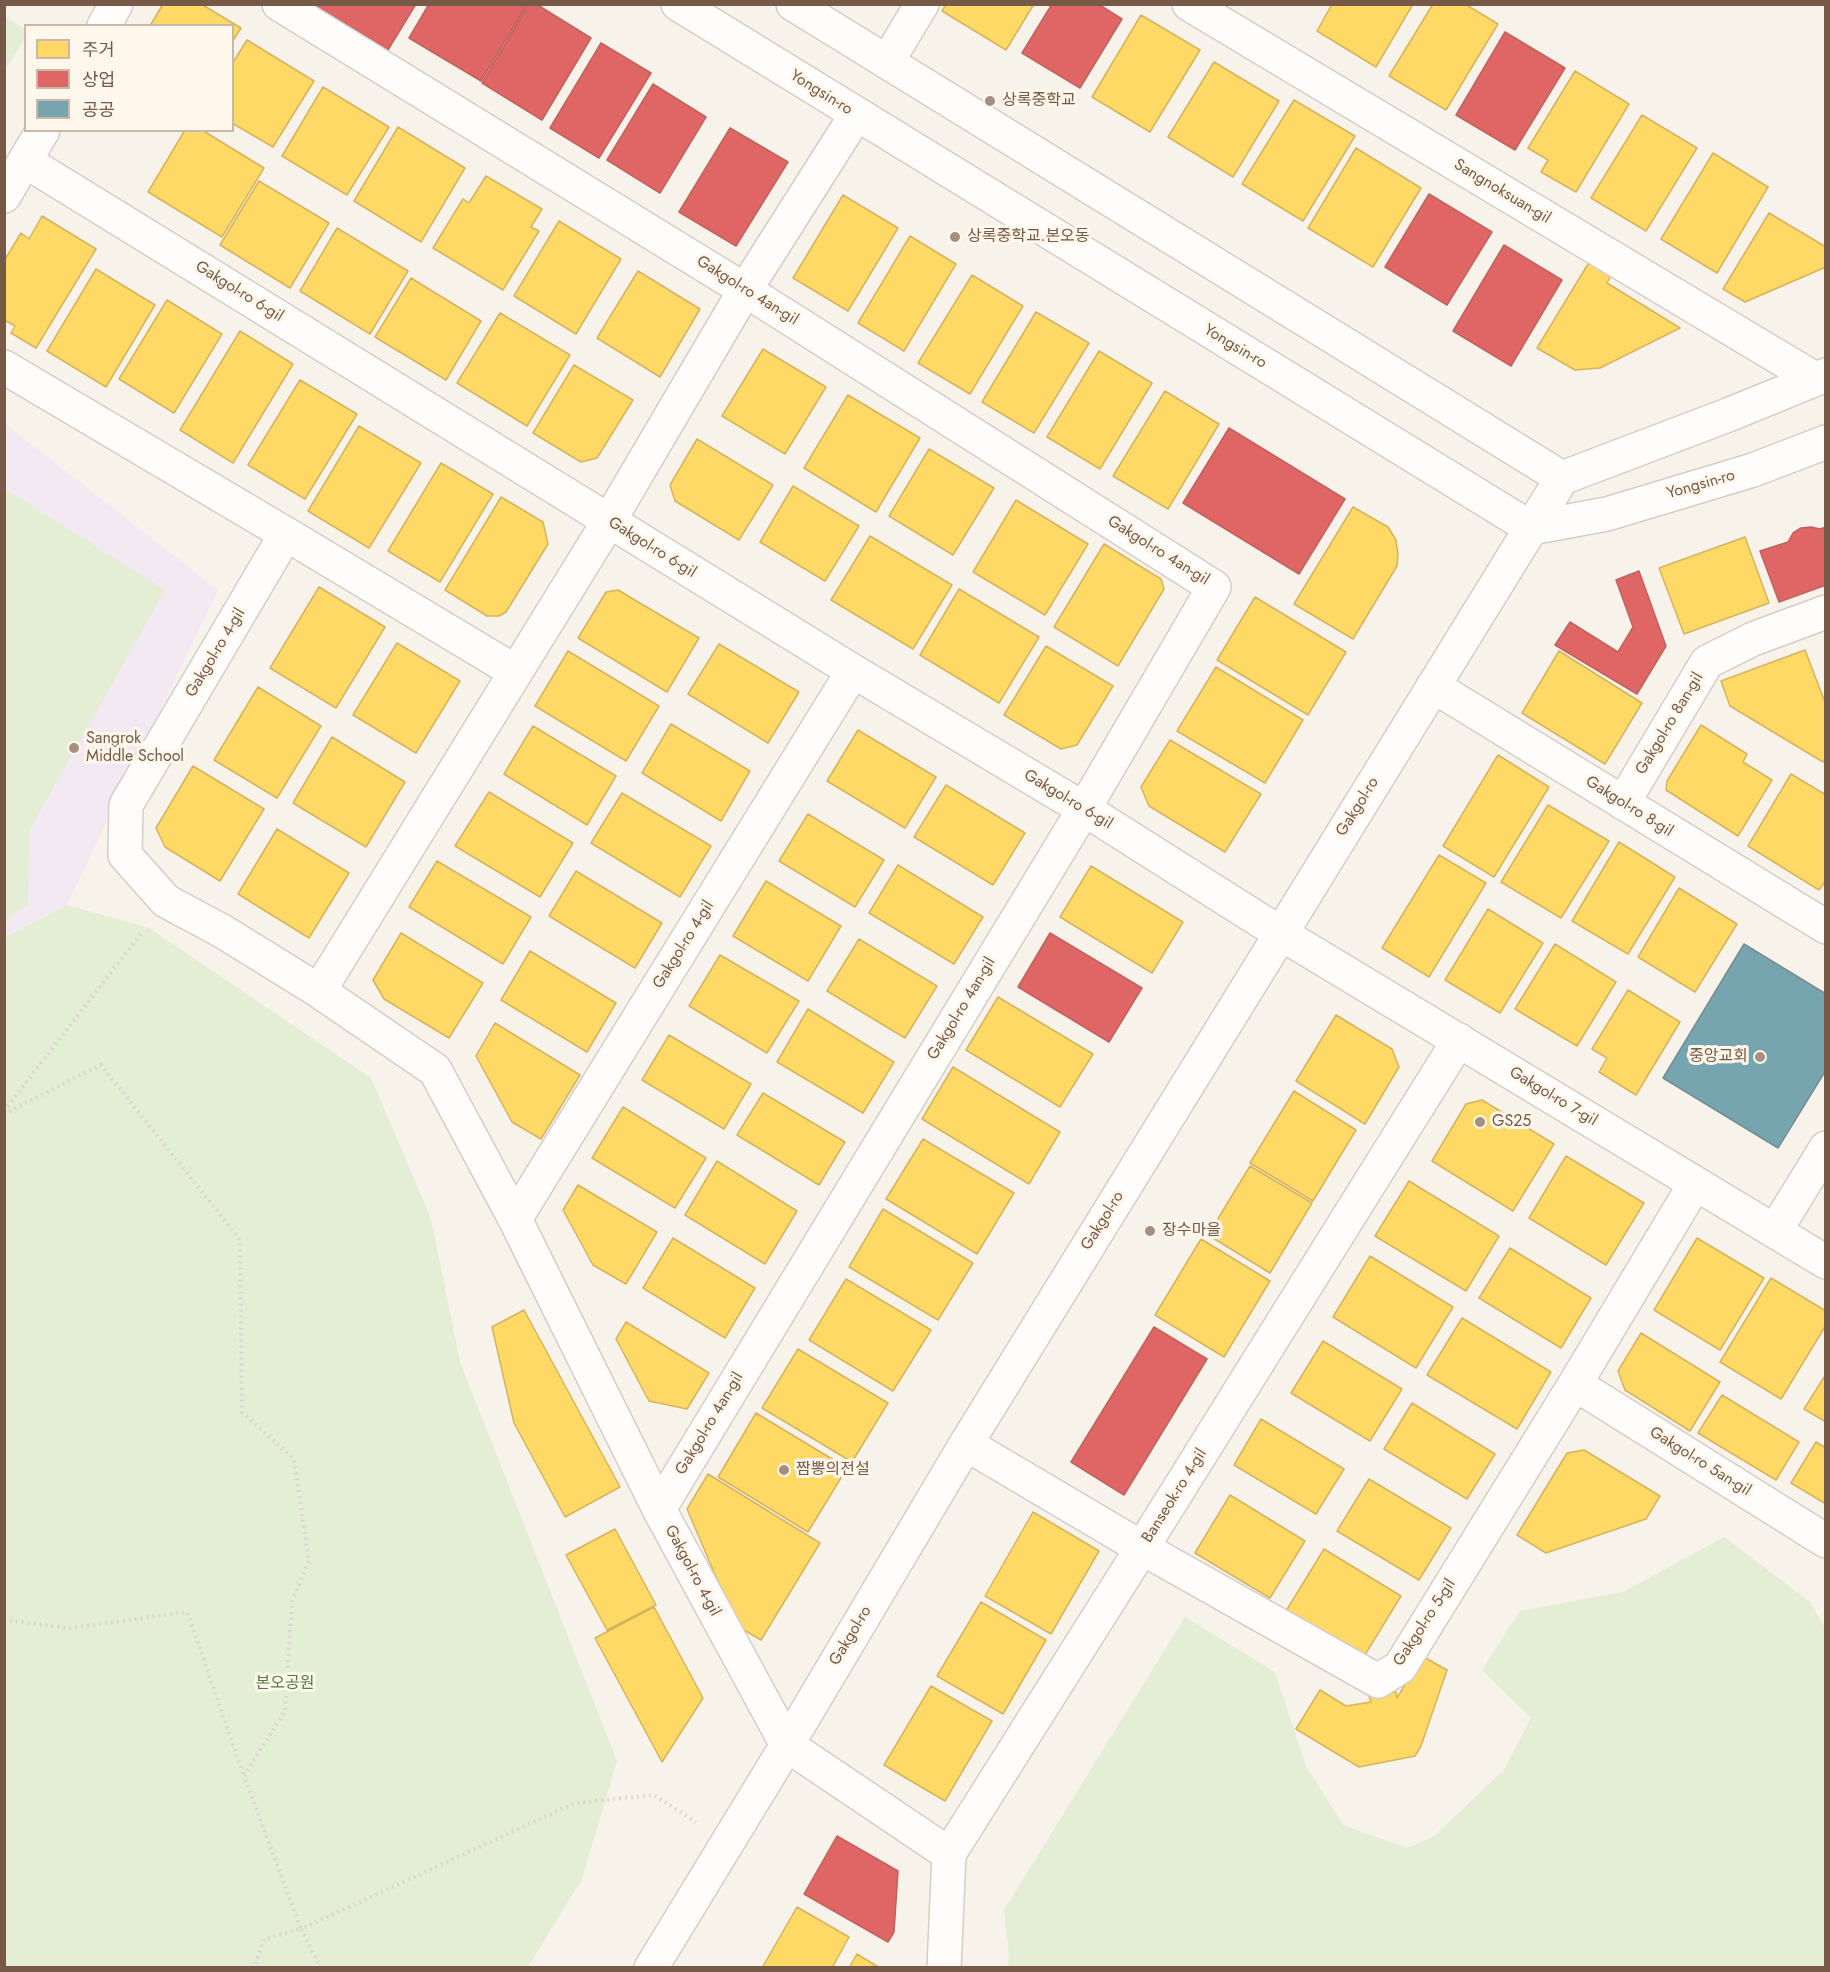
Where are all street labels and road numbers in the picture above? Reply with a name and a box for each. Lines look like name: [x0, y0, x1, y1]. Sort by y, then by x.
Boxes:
street label: Yongsin-ro: [786, 66, 856, 120]
street label: Sangnoksuan-gil: [1450, 156, 1554, 228]
street label: Gakgol-ro 4an-gil: [693, 252, 801, 330]
street label: Gakgol-ro 6-gil: [191, 257, 287, 327]
street label: Yongsin-ro: [1200, 321, 1270, 373]
street label: Yongsin-ro: [1665, 466, 1737, 504]
street label: Gakgol-ro 4an-gil: [1104, 512, 1212, 590]
street label: Gakgol-ro 6-gil: [604, 513, 700, 583]
street label: Gakgol-ro 4-gil: [182, 605, 250, 701]
street label: Gakgol-ro 8an-gil: [1632, 669, 1708, 779]
street label: Gakgol-ro 6-gil: [1020, 766, 1116, 834]
street label: Gakgol-ro 8-gil: [1582, 772, 1676, 842]
street label: Gakgol-ro: [1332, 774, 1384, 840]
street label: Gakgol-ro 4-gil: [649, 897, 719, 993]
street label: Gakgol-ro 4an-gil: [924, 954, 1000, 1064]
street label: Gakgol-ro 7-gil: [1505, 1063, 1601, 1131]
street label: Gakgol-ro: [1077, 1188, 1129, 1254]
street label: Gakgol-ro 4an-gil: [672, 1369, 748, 1479]
street label: Gakgol-ro 5an-gil: [1646, 1423, 1754, 1501]
street label: Banseok-ro 4-gil: [1138, 1445, 1212, 1547]
street label: Gakgol-ro 4-gil: [660, 1522, 724, 1620]
street label: Gakgol-ro 5-gil: [1390, 1576, 1460, 1670]
street label: Gakgol-ro: [826, 1603, 876, 1669]

